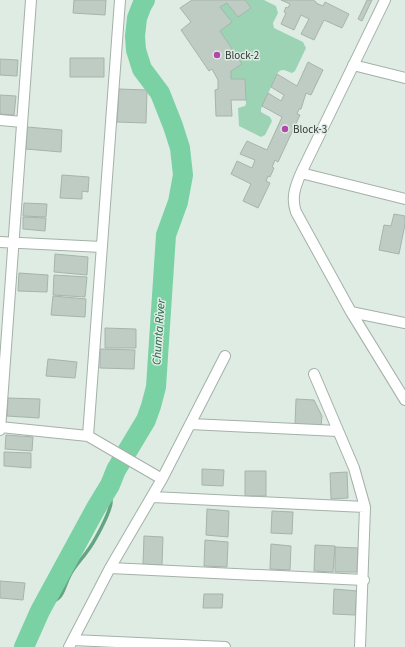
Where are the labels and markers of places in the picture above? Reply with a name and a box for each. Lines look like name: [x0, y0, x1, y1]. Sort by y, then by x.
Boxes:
place label: Block-2: [225, 48, 259, 63]
marker: Block-2: [212, 50, 222, 60]
place label: Block-3: [293, 122, 327, 137]
marker: Block-3: [280, 124, 290, 134]

